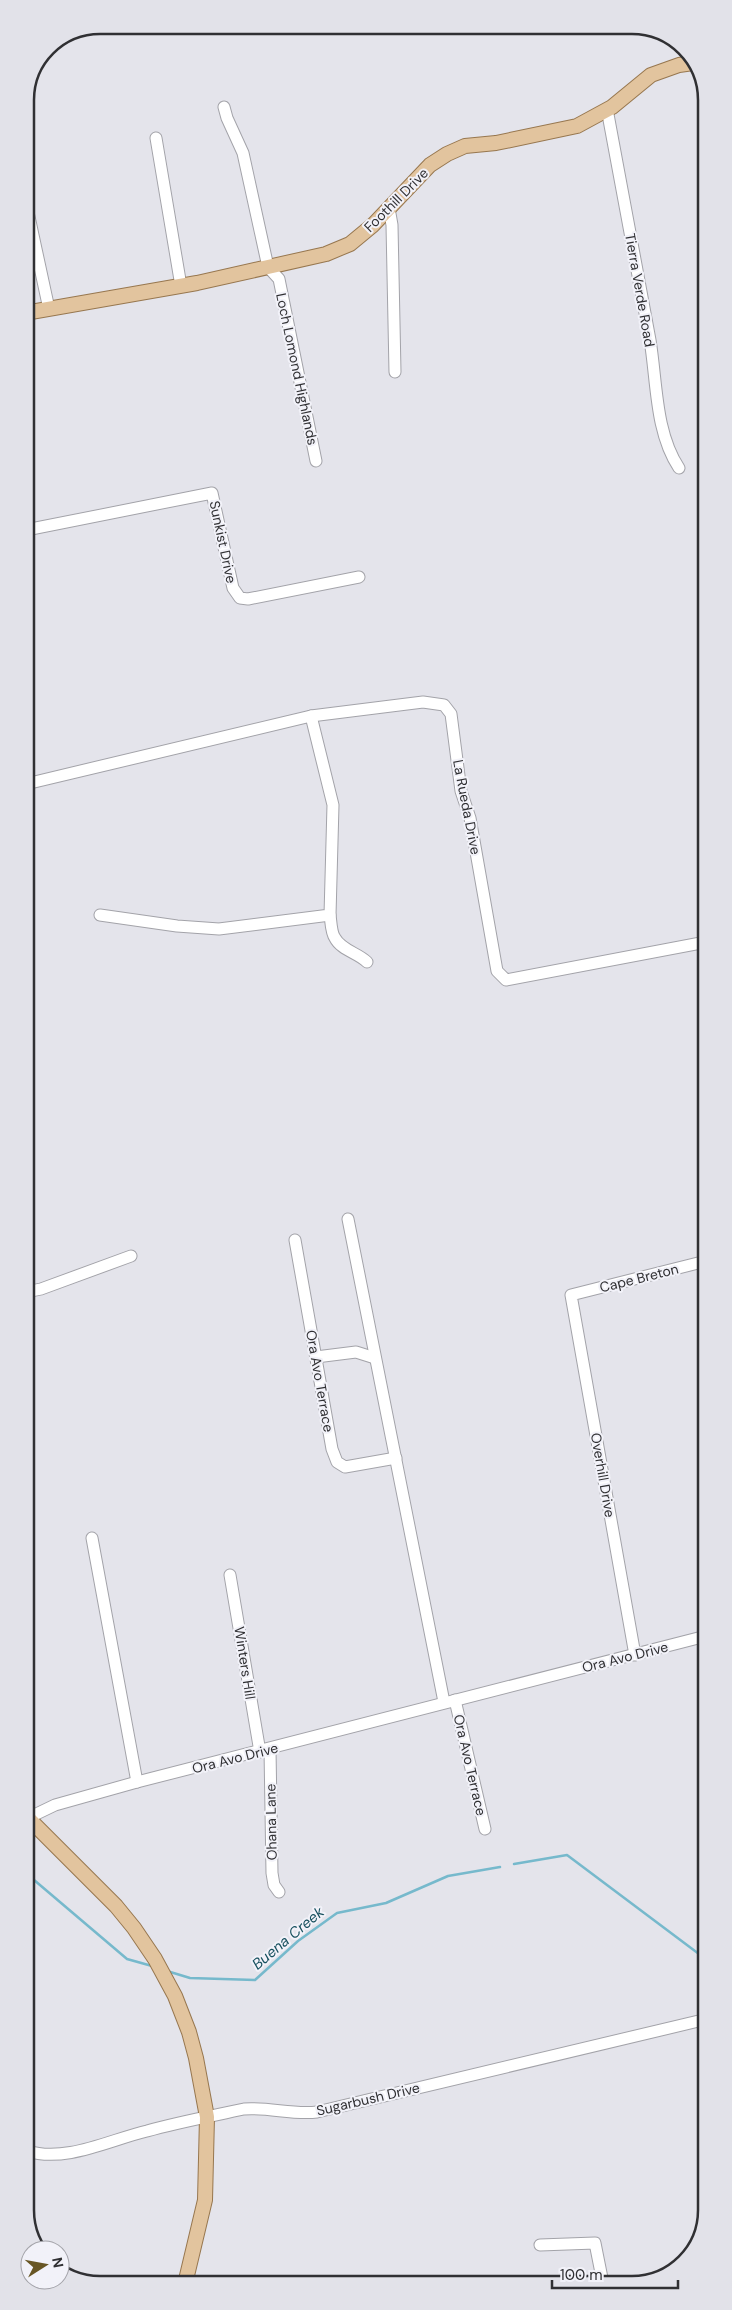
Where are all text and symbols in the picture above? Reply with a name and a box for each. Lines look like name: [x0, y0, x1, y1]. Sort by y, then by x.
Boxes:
street label: Foothill Drive: [360, 164, 432, 236]
street label: Tierra Verde Road: [621, 232, 659, 348]
street label: Loch Lomond Highlands: [272, 291, 322, 447]
street label: Sunkist Drive: [205, 499, 241, 585]
street label: La Rueda Drive: [449, 758, 485, 856]
street label: Cape Breton: [598, 1259, 680, 1297]
street label: Ora Avo Terrace: [302, 1328, 338, 1434]
street label: Overhill Drive: [587, 1431, 619, 1519]
street label: Winters Hill: [230, 1625, 260, 1701]
street label: Ora Avo Drive: [580, 1638, 670, 1676]
street label: Ora Avo Terrace: [450, 1713, 490, 1817]
street label: Ora Avo Drive: [190, 1739, 280, 1777]
street label: Ohana Lane: [261, 1783, 281, 1861]
water label: Buena Creek: [248, 1902, 328, 1974]
street label: Sugarbush Drive: [315, 2078, 421, 2120]
north arrow: [20, 2240, 70, 2290]
text: N: [48, 2256, 68, 2269]
scale bar: [552, 2258, 678, 2290]
text: 100 m: [560, 2265, 603, 2285]

